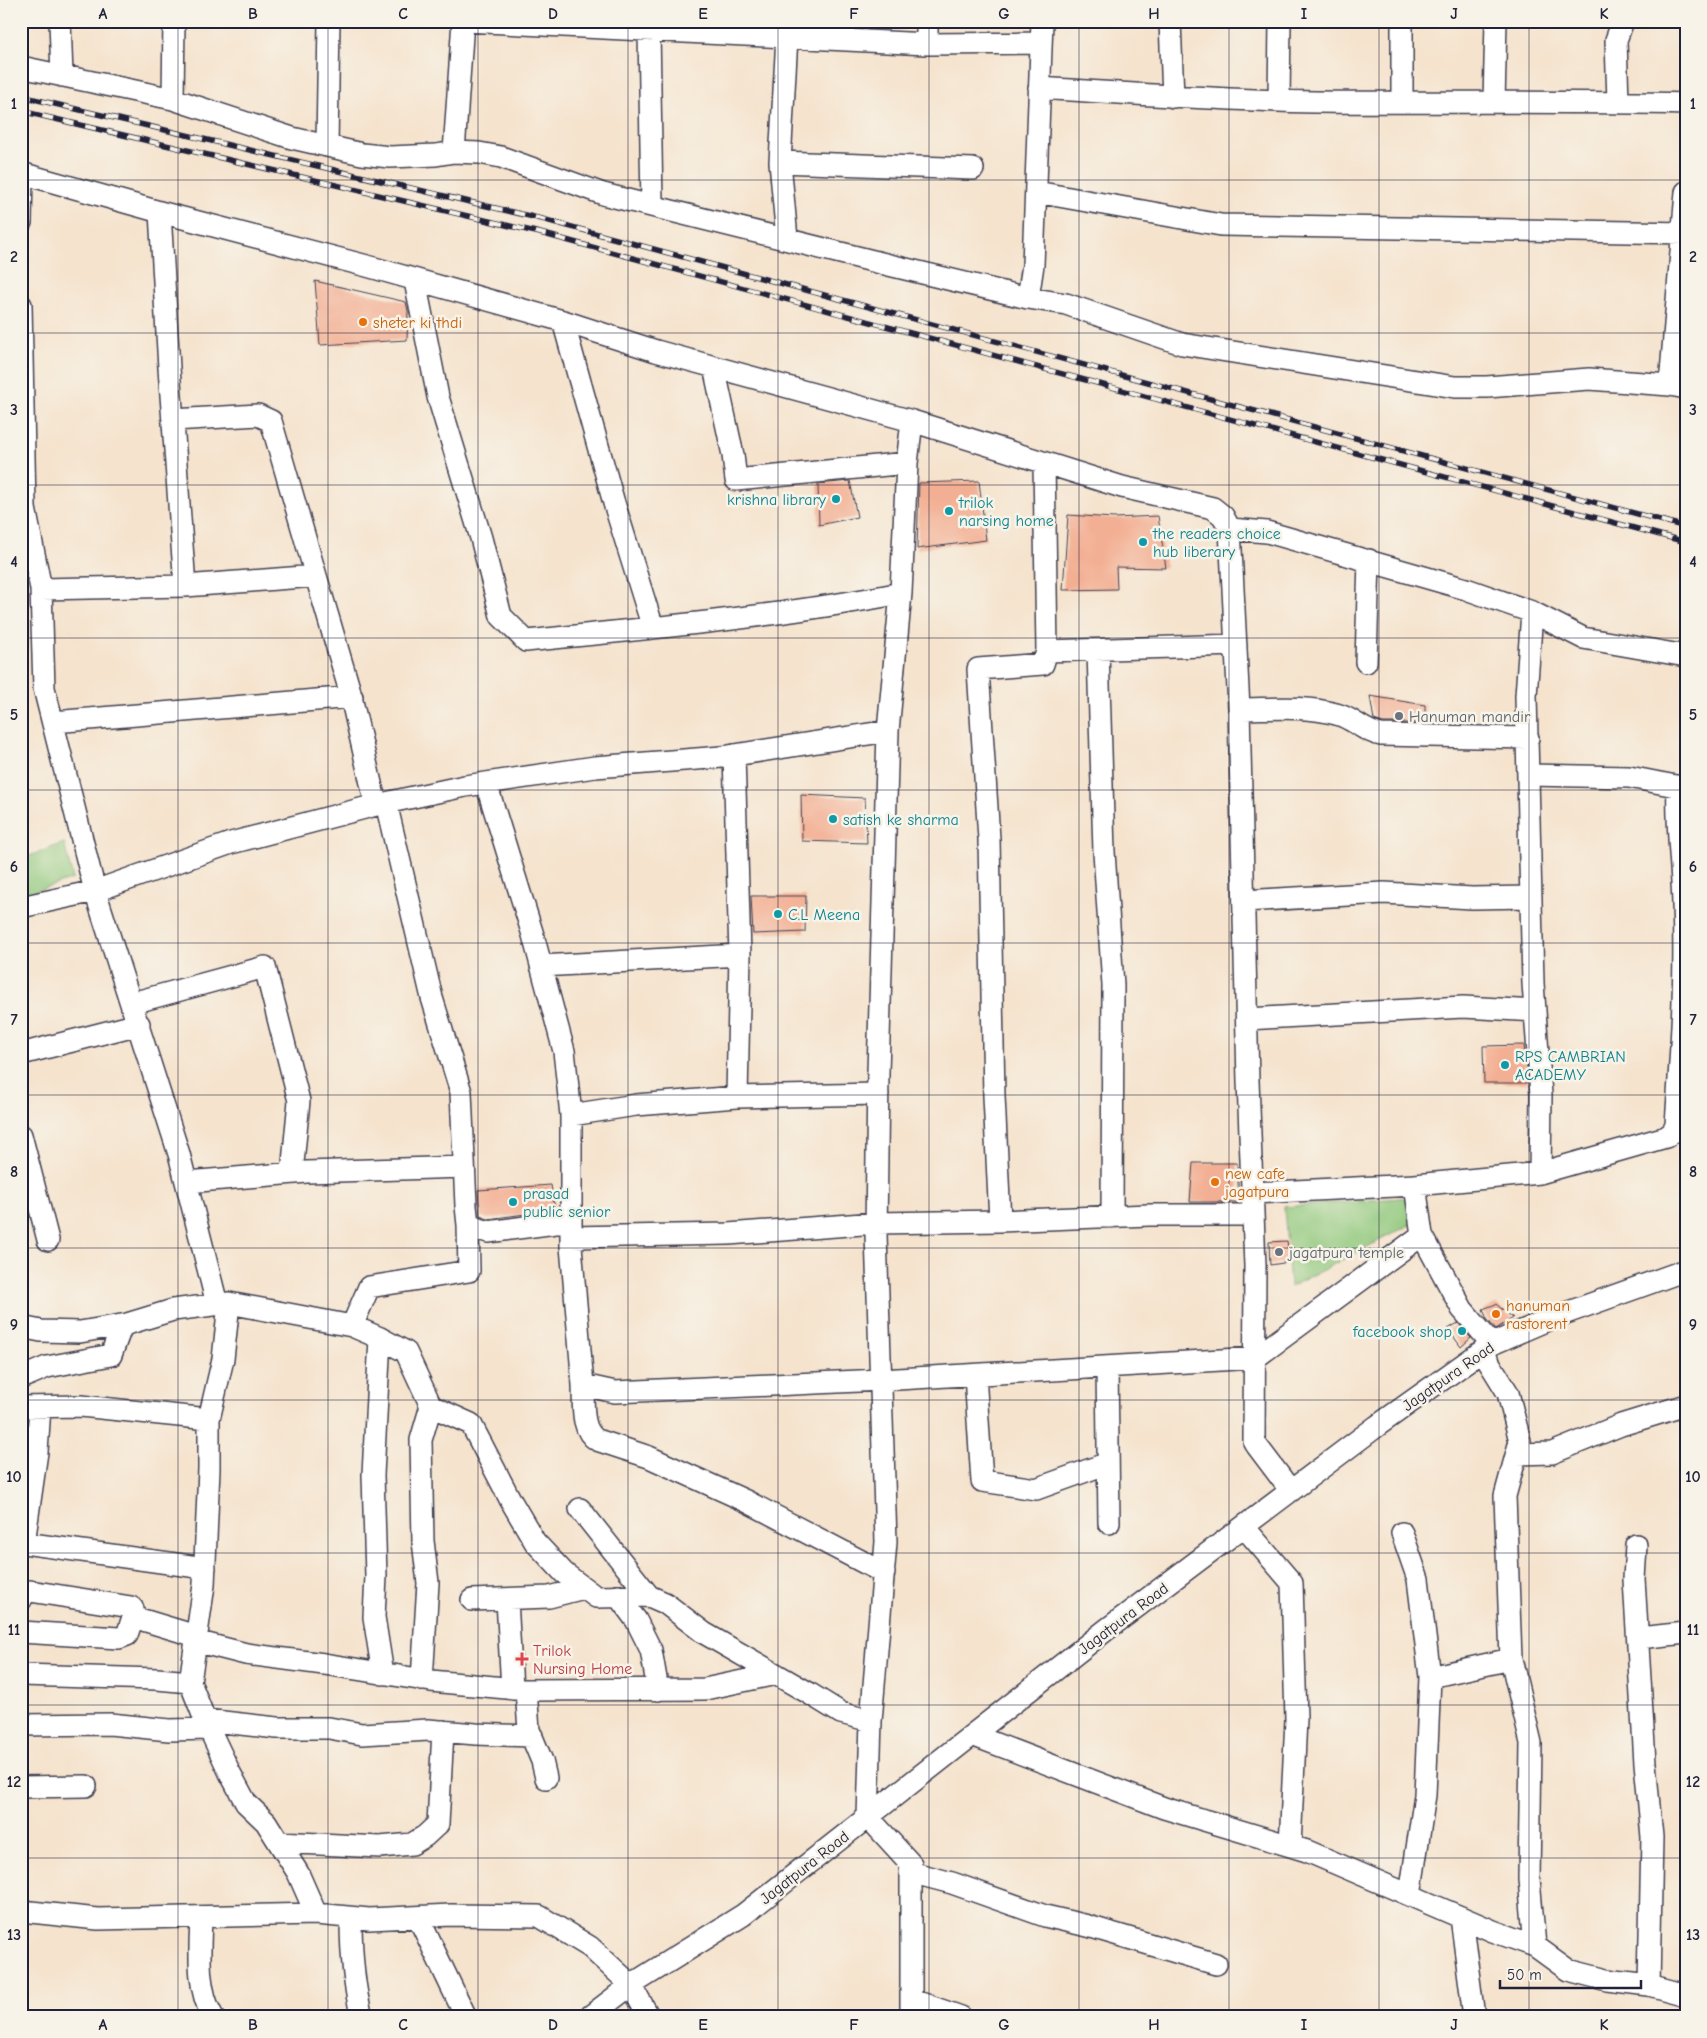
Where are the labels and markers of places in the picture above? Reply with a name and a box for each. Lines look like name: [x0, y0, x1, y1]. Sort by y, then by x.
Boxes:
place label: sheter ki thdi: [373, 314, 462, 332]
marker: sheter ki thdi: [357, 316, 369, 328]
place label: krishna library: [727, 491, 827, 509]
marker: krishna library: [830, 493, 842, 505]
place label: trilok narsing home: [958, 494, 1054, 530]
marker: trilok narsing home: [943, 505, 955, 517]
place label: the readers choice hub liberary: [1152, 525, 1281, 561]
marker: the readers choice hub liberary: [1137, 536, 1149, 548]
place label: Hanuman mandir: [1409, 708, 1531, 726]
marker: Hanuman mandir: [1393, 710, 1405, 722]
place label: satish ke sharma: [843, 811, 959, 829]
marker: satish ke sharma: [827, 813, 839, 825]
place label: C.L Meena: [788, 906, 860, 924]
marker: C.L Meena: [772, 908, 784, 920]
place label: RPS CAMBRIAN ACADEMY: [1515, 1048, 1626, 1084]
marker: RPS CAMBRIAN ACADEMY: [1499, 1059, 1511, 1071]
place label: new cafe jagatpura: [1223, 1165, 1289, 1201]
marker: new cafe jagatpura: [1209, 1176, 1221, 1188]
place label: prasad public senior: [523, 1185, 611, 1221]
marker: prasad public senior: [507, 1196, 519, 1208]
place label: jagatpura temple: [1287, 1244, 1404, 1262]
marker: jagatpura temple: [1273, 1246, 1285, 1258]
place label: hanuman rastorent: [1506, 1297, 1570, 1333]
marker: hanuman rastorent: [1490, 1308, 1502, 1320]
place label: facebook shop: [1352, 1323, 1452, 1341]
marker: facebook shop: [1456, 1325, 1468, 1337]
place label: Trilok Nursing Home: [533, 1642, 632, 1678]
marker: Trilok Nursing Home: [515, 1652, 529, 1666]

